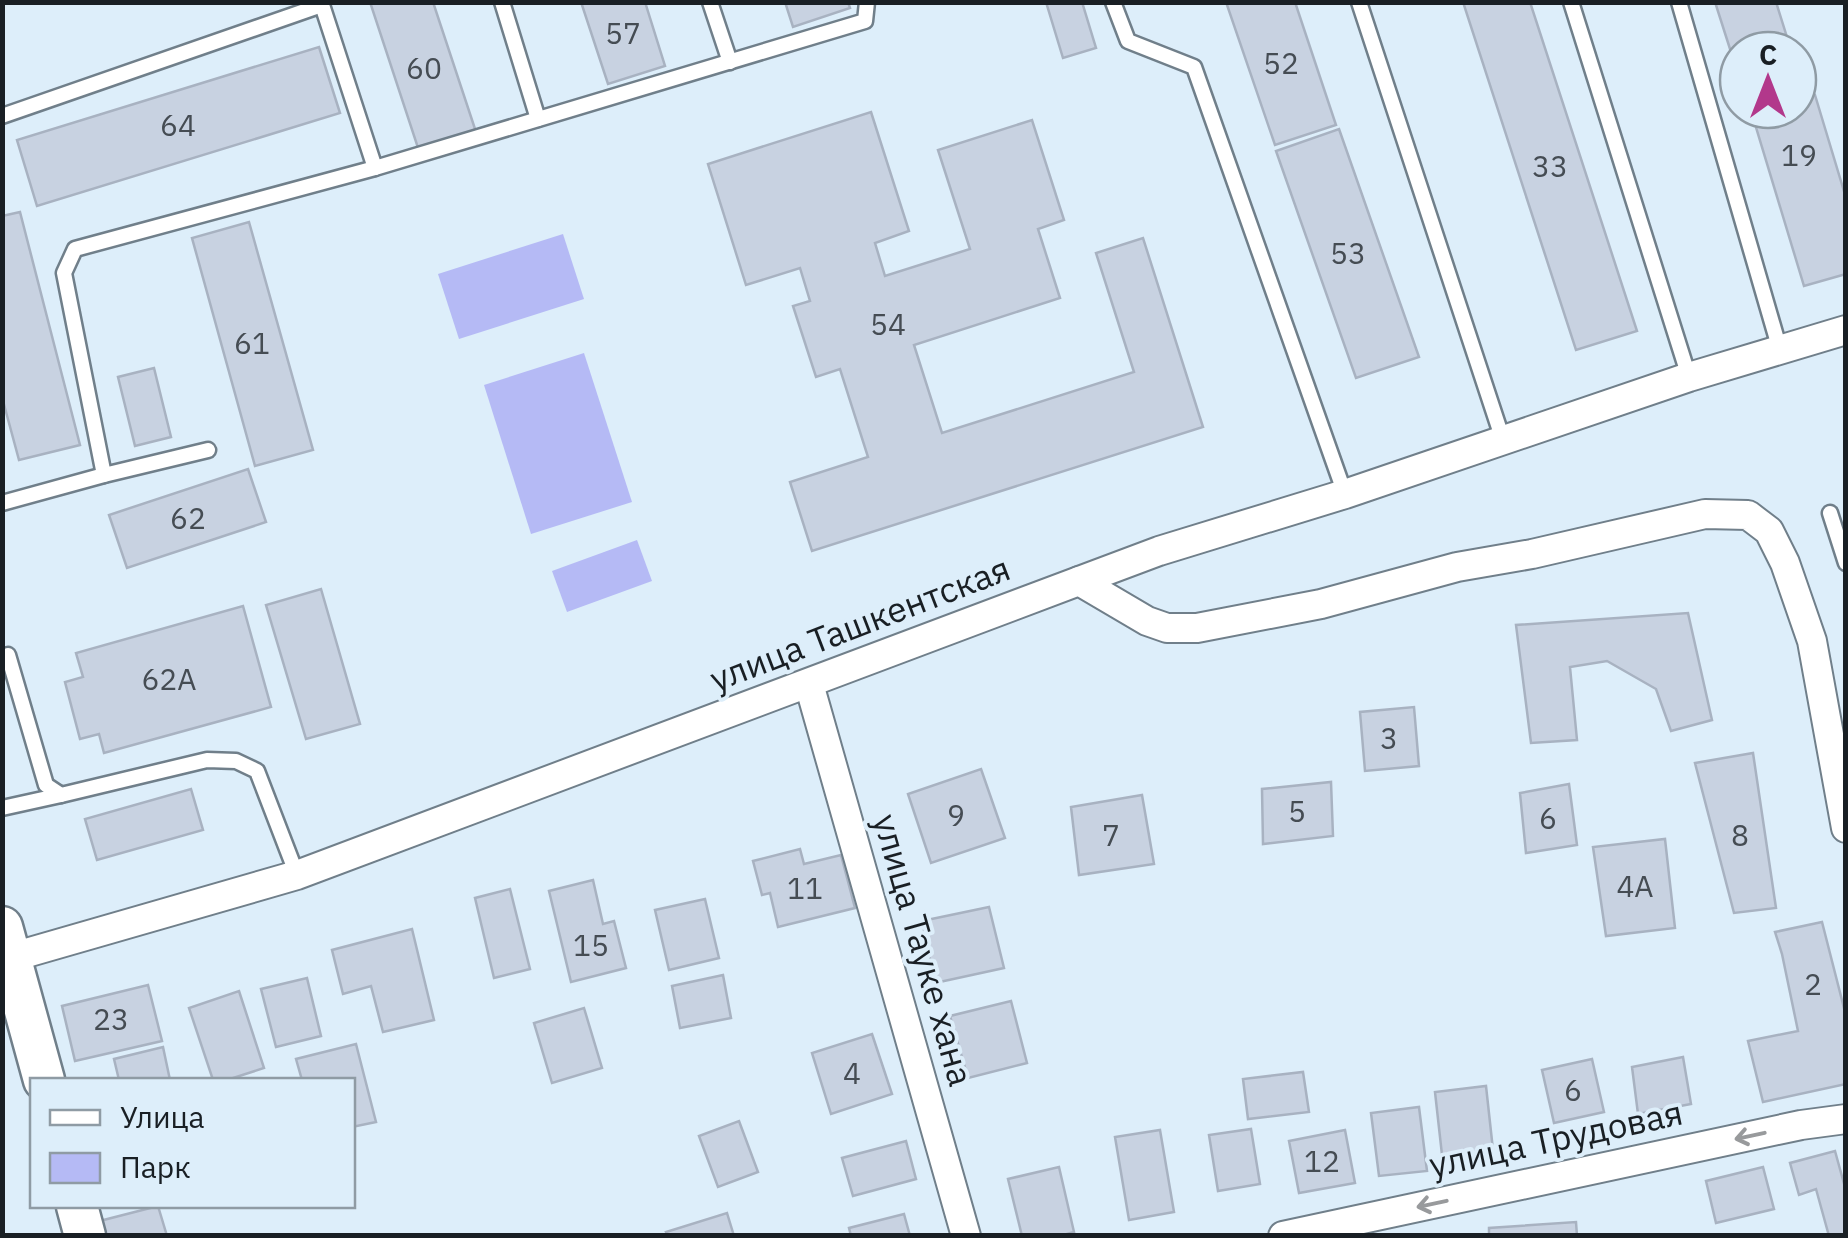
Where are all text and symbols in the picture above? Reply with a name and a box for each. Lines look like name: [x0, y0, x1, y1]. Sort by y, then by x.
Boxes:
house number: 57: [605, 13, 641, 52]
north arrow: [1718, 30, 1818, 130]
text: С: [1759, 36, 1777, 73]
house number: 52: [1263, 43, 1299, 82]
house number: 60: [406, 48, 442, 87]
house number: 64: [160, 105, 196, 144]
house number: 19: [1781, 135, 1817, 174]
house number: 33: [1532, 146, 1568, 185]
house number: 53: [1330, 233, 1366, 272]
house number: 54: [870, 304, 906, 343]
house number: 61: [234, 323, 270, 362]
house number: 62: [170, 498, 206, 537]
street label: улица Ташкентская: [703, 545, 1016, 701]
house number: 62А: [141, 659, 197, 698]
house number: 3: [1380, 718, 1398, 757]
house number: 5: [1288, 791, 1306, 830]
house number: 9: [947, 795, 965, 834]
house number: 6: [1539, 798, 1557, 837]
street label: улица Тауке хана: [863, 809, 985, 1091]
house number: 7: [1102, 815, 1120, 854]
house number: 8: [1731, 815, 1749, 854]
house number: 4А: [1616, 866, 1654, 905]
house number: 11: [787, 868, 823, 907]
house number: 15: [573, 925, 609, 964]
house number: 2: [1804, 964, 1822, 1003]
house number: 23: [93, 999, 129, 1038]
house number: 4: [843, 1053, 861, 1092]
house number: 6: [1564, 1070, 1582, 1109]
legend: [30, 1078, 355, 1208]
street label: улица Трудовая: [1425, 1089, 1687, 1187]
text: Улица: [120, 1097, 205, 1136]
one-way arrow: [1734, 1128, 1766, 1147]
house number: 12: [1304, 1141, 1340, 1180]
text: Парк: [120, 1147, 191, 1186]
one-way arrow: [1417, 1196, 1449, 1214]

